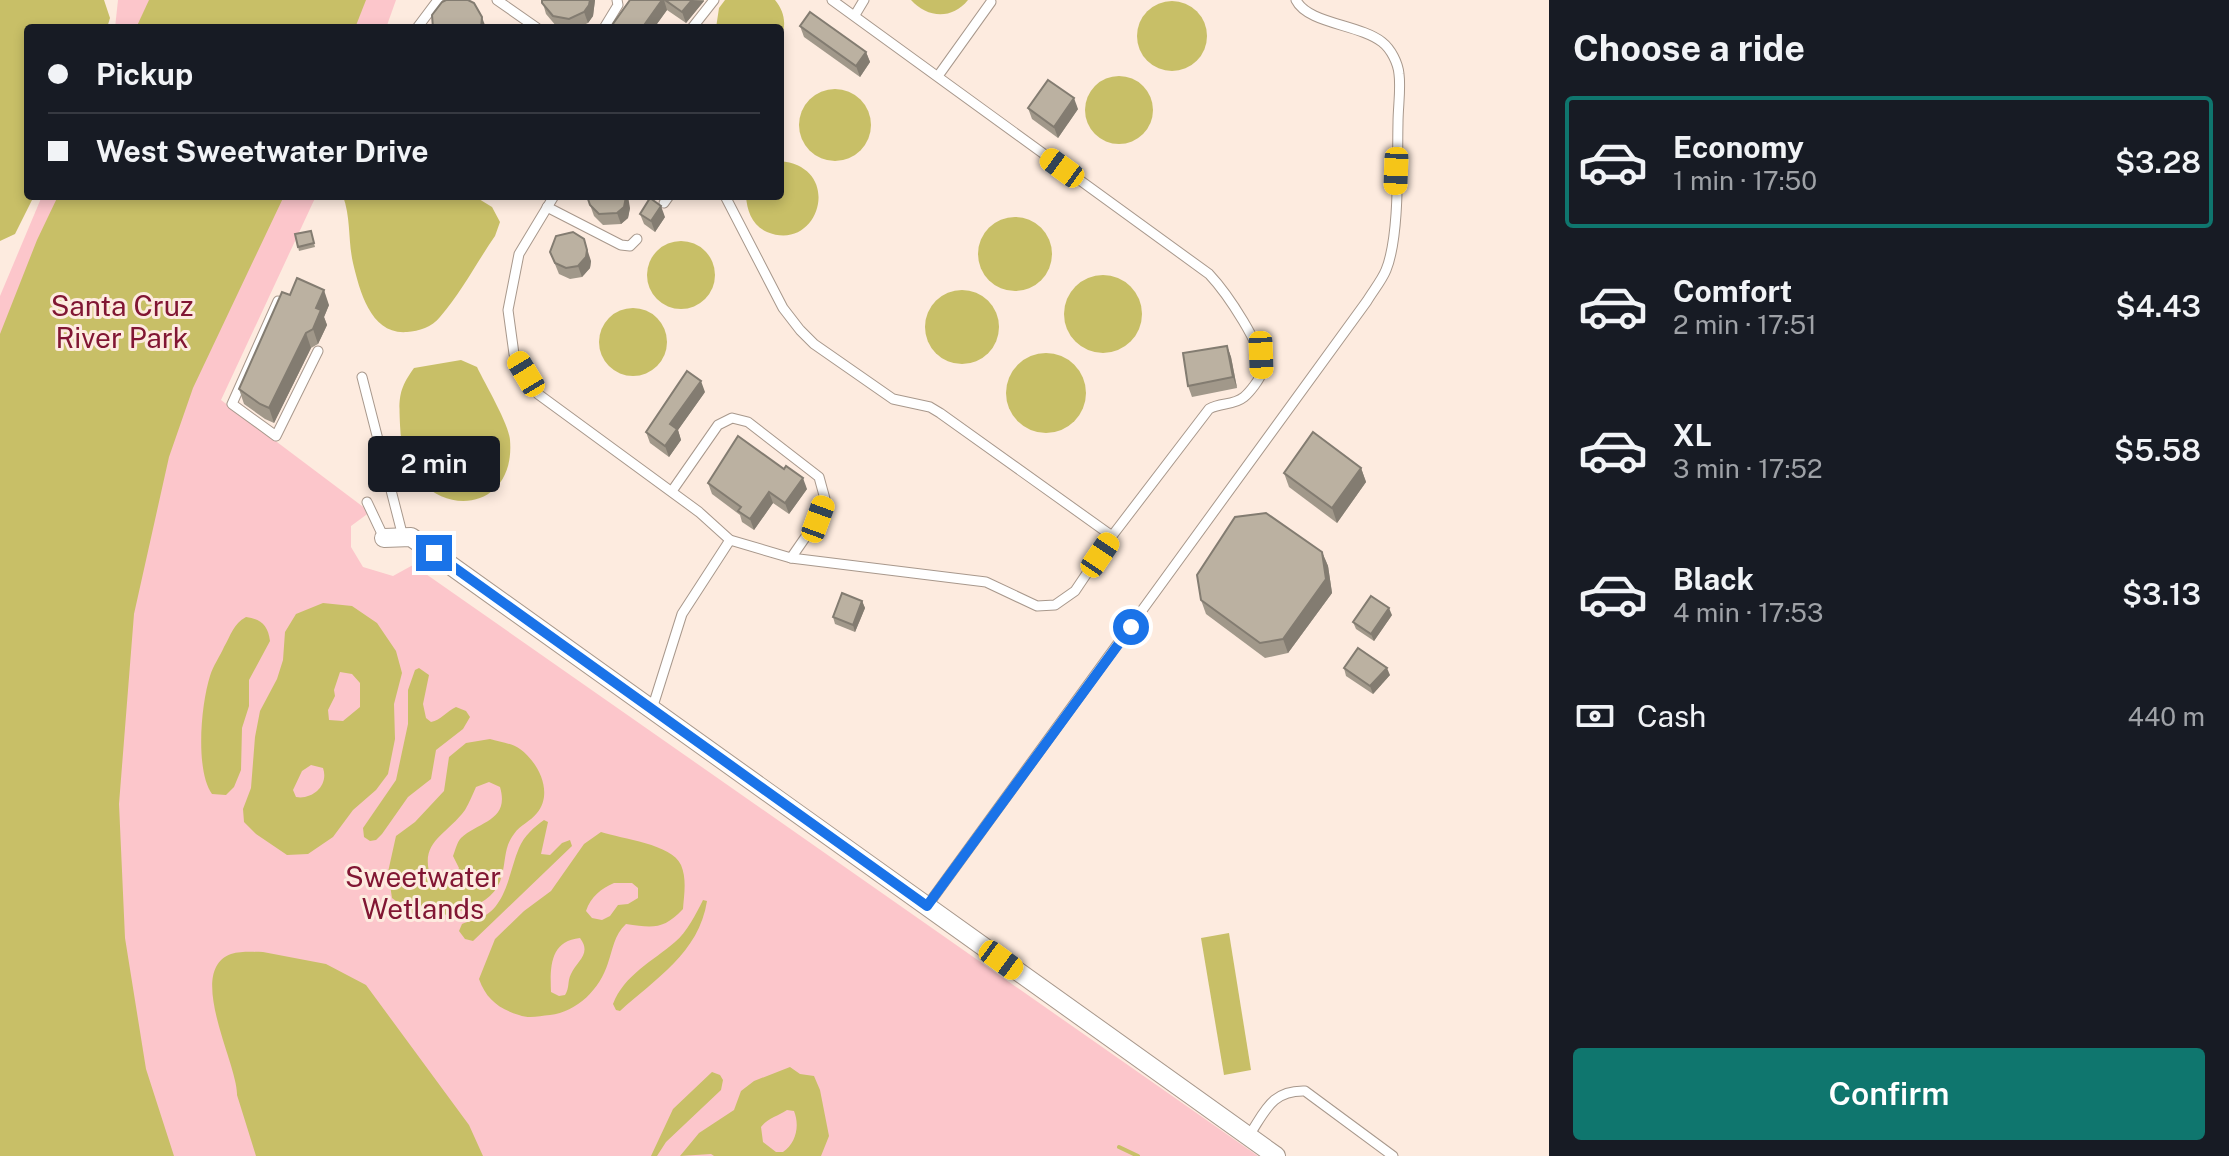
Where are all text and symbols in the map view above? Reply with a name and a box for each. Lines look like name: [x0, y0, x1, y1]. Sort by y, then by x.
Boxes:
text: Choose a ride: [1573, 27, 1805, 69]
text: Pickup: [96, 56, 193, 92]
icon: car: [1577, 126, 1649, 198]
text: Economy: [1673, 129, 1804, 165]
text: West Sweetwater Drive: [96, 133, 429, 169]
car: [1036, 144, 1088, 192]
text: $3.28: [2115, 144, 2201, 180]
car: [1383, 147, 1409, 195]
text: 1 min · 17:50: [1673, 165, 1817, 196]
icon: car: [1577, 270, 1649, 342]
text: Comfort: [1673, 273, 1792, 309]
text: $4.43: [2115, 288, 2201, 324]
park label: Santa Cruz River Park: [51, 289, 193, 354]
text: 2 min · 17:51: [1673, 309, 1817, 340]
car: [1248, 331, 1274, 379]
car: [503, 347, 549, 401]
icon: car: [1577, 414, 1649, 486]
text: XL: [1673, 417, 1712, 453]
text: $5.58: [2114, 432, 2201, 468]
callout: 2 min: [368, 437, 500, 493]
text: 2 min: [400, 448, 468, 479]
text: 3 min · 17:52: [1673, 453, 1822, 484]
car: [799, 492, 837, 546]
car: [1077, 528, 1123, 582]
route end: [416, 535, 452, 571]
icon: car: [1577, 558, 1649, 630]
text: Black: [1673, 561, 1754, 597]
text: $3.13: [2122, 576, 2201, 612]
text: 4 min · 17:53: [1673, 597, 1823, 628]
route start: [1113, 609, 1149, 645]
icon: cash: [1573, 694, 1617, 738]
text: Cash: [1637, 698, 1706, 734]
text: 440 m: [2128, 701, 2205, 732]
park label: Sweetwater Wetlands: [345, 860, 501, 925]
car: [975, 936, 1027, 984]
button: Confirm: [1573, 1048, 2205, 1140]

